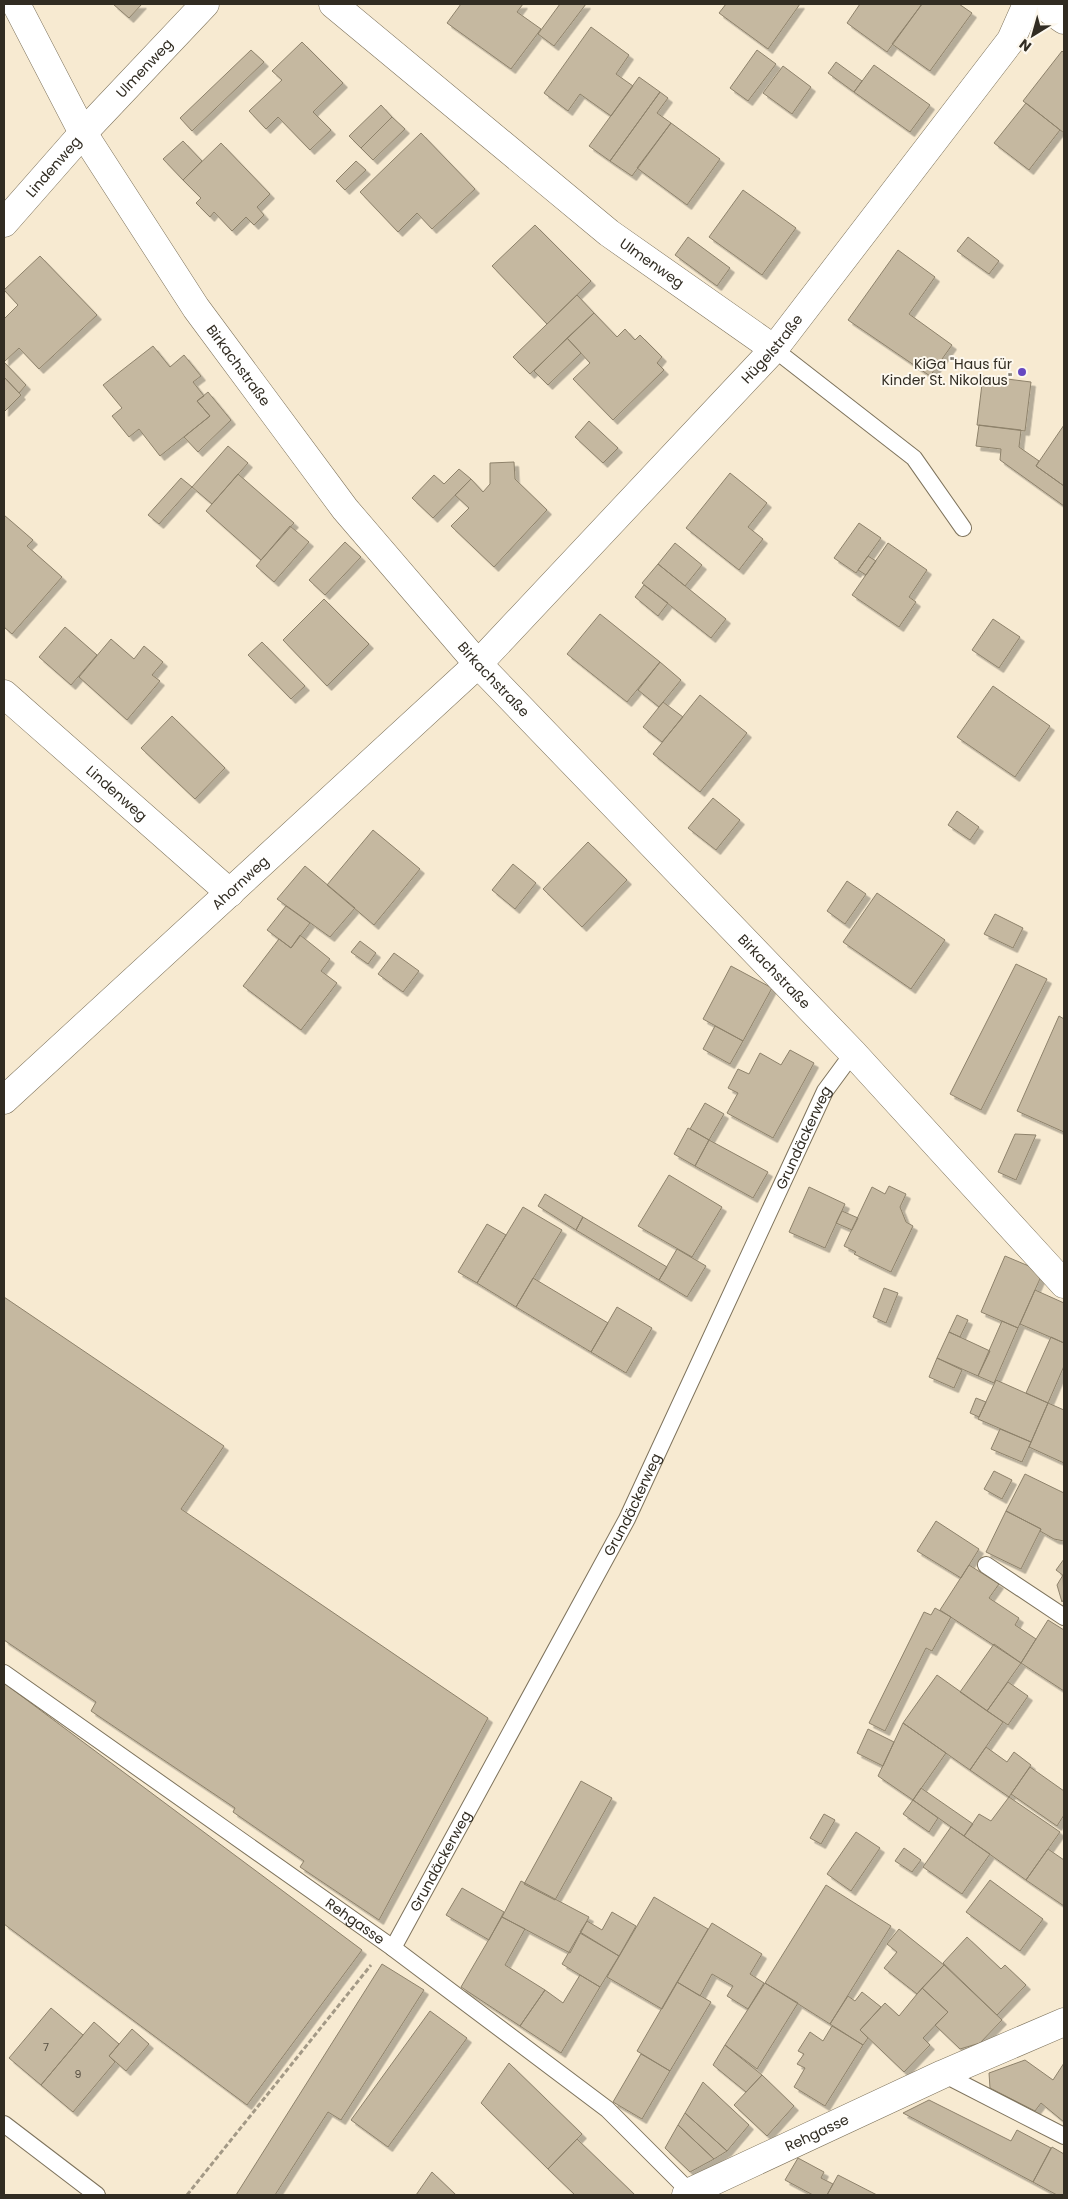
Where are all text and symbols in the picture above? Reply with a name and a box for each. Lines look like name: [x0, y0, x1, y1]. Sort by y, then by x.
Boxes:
north arrow: [1008, 10, 1058, 60]
street label: Ulmenweg: [111, 34, 177, 102]
text: N: [1015, 34, 1035, 57]
street label: Lindenweg: [21, 132, 86, 202]
street label: Ulmenweg: [616, 233, 688, 293]
street label: Hügelstraße: [737, 310, 807, 388]
street label: Birkachstraße: [202, 320, 276, 410]
place label: KiGa "Haus für Kinder St. Nikolaus": [881, 354, 1012, 390]
marker: KiGa "Haus für Kinder St. Nikolaus": [1016, 366, 1028, 378]
street label: Birkachstraße: [453, 637, 534, 722]
street label: Lindenweg: [82, 761, 151, 825]
street label: Ahornweg: [207, 851, 273, 914]
street label: Birkachstraße: [733, 930, 815, 1013]
street label: Grundäckerweg: [771, 1081, 836, 1193]
street label: Grundäckerweg: [599, 1450, 666, 1560]
street label: Grundäckerweg: [405, 1807, 476, 1915]
street label: Rehgasse: [321, 1893, 389, 1949]
house number: 7: [43, 2039, 49, 2055]
house number: 9: [75, 2066, 82, 2082]
street label: Rehgasse: [782, 2109, 852, 2156]

